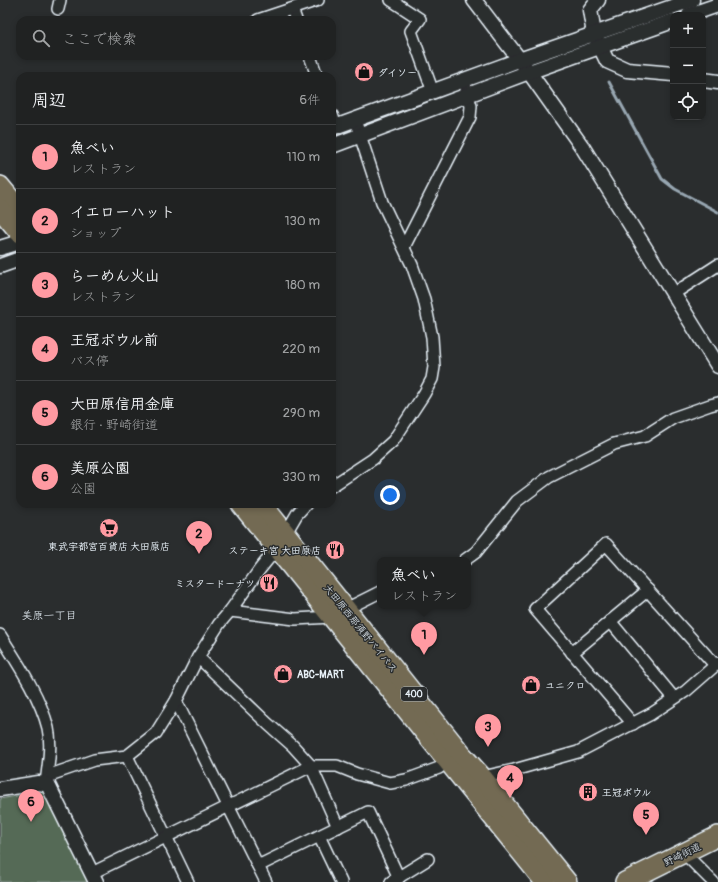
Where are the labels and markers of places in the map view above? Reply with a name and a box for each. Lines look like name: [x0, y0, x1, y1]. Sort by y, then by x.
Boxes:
shop icon: ダイソー: [353, 61, 375, 83]
place label: ダイソー: [378, 67, 417, 79]
supermarket icon: 東武宇都宮百貨店 大田原店: [98, 517, 120, 539]
pin: 2: [186, 521, 212, 554]
restaurant icon: ステーキ宮 大田原店: [324, 539, 346, 561]
place label: 東武宇都宮百貨店 大田原店: [48, 541, 170, 553]
place label: ステーキ宮 大田原店: [228, 545, 321, 557]
restaurant icon: ミスタードーナツ: [258, 572, 280, 594]
place label: ミスタードーナツ: [175, 578, 255, 590]
pin: 1: [411, 622, 437, 655]
shop icon: ABC-MART: [272, 663, 294, 685]
place label: ABC-MART: [297, 669, 345, 681]
shop icon: ユニクロ: [520, 674, 542, 696]
place label: ユニクロ: [545, 680, 585, 692]
pin: 3: [475, 714, 501, 747]
pin: 4: [497, 765, 523, 798]
building icon: 王冠ボウル: [577, 781, 599, 803]
place label: 王冠ボウル: [602, 787, 651, 799]
pin: 6: [18, 789, 44, 822]
pin: 5: [633, 802, 659, 835]

